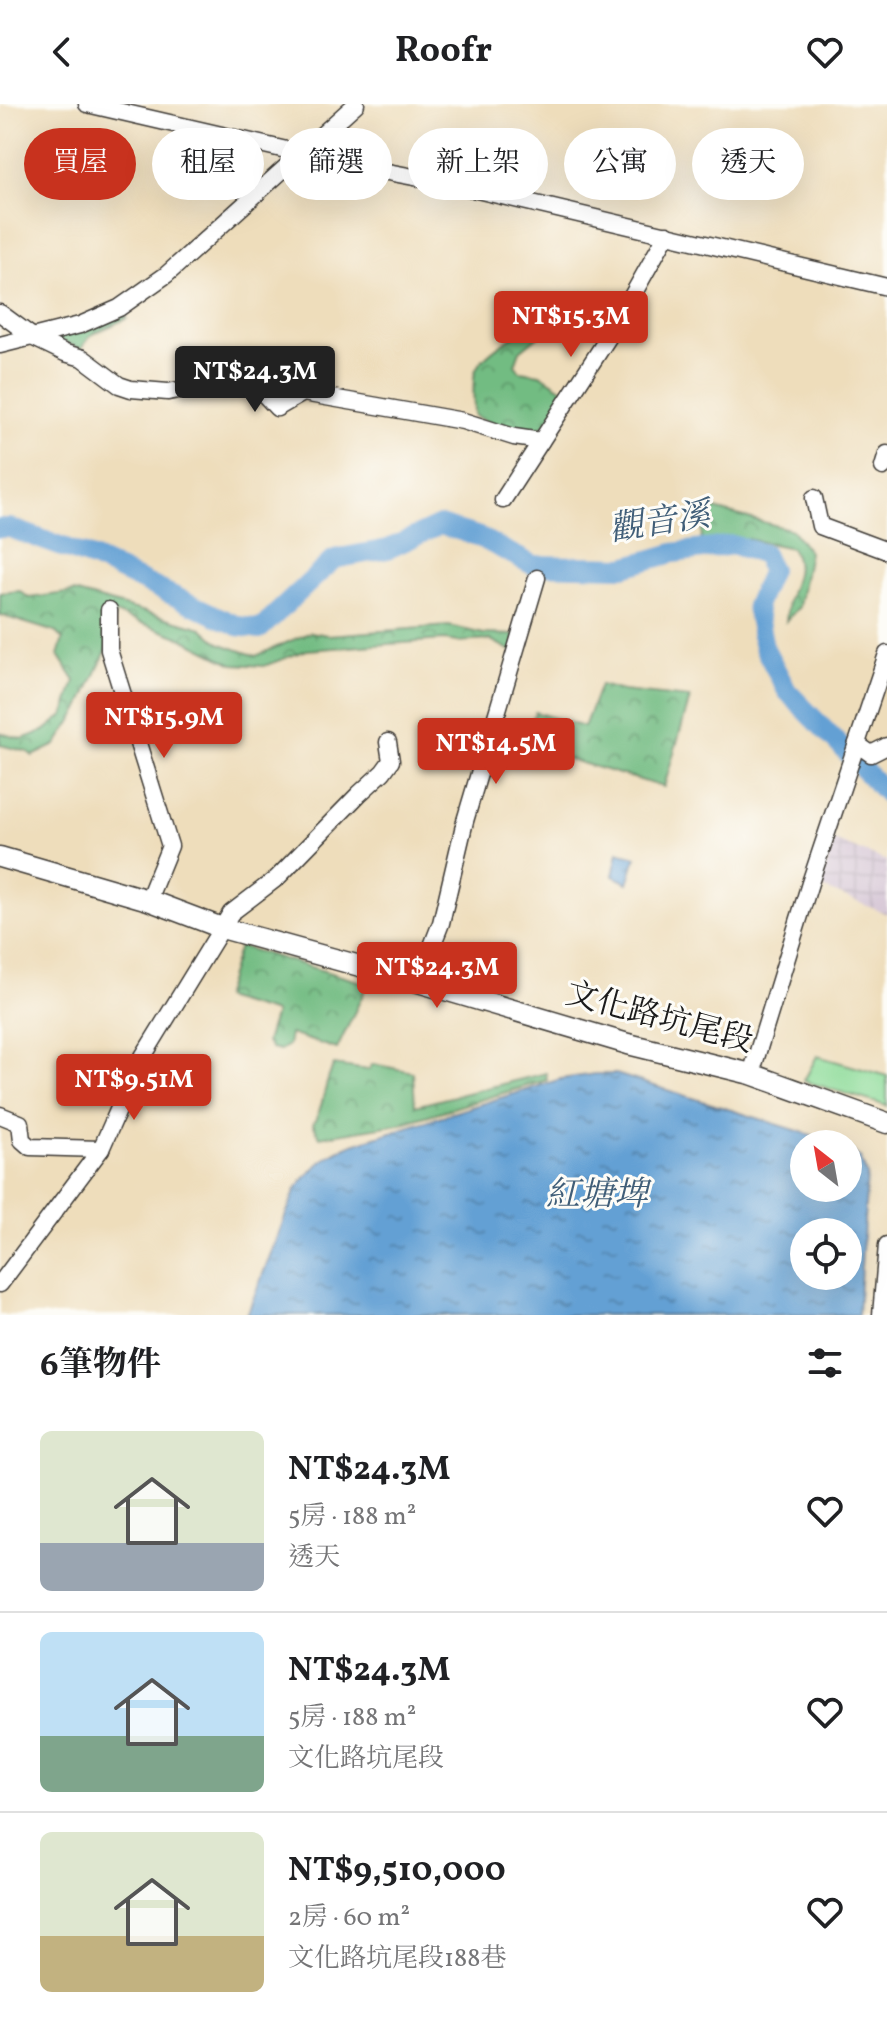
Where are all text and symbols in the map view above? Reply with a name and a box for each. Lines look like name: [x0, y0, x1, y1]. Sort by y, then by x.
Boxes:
text: Roofr: [395, 27, 492, 77]
icon: back: [40, 30, 84, 74]
icon: heart: [803, 30, 847, 74]
chip: 買屋: [24, 128, 136, 200]
chip: 租屋: [152, 128, 264, 200]
chip: 篩選: [280, 128, 392, 200]
chip: 新上架: [408, 128, 548, 200]
chip: 公寓: [564, 128, 676, 200]
chip: 透天: [692, 128, 804, 200]
pin: NT$15.3M: [488, 291, 654, 359]
text: NT$15.3M: [512, 299, 630, 335]
pin: NT$24.3M: [172, 346, 338, 414]
text: NT$24.3M: [193, 354, 317, 390]
water label: 觀音溪: [606, 492, 718, 555]
pin: NT$15.9M: [81, 692, 247, 760]
text: NT$15.9M: [104, 700, 224, 736]
pin: NT$14.5M: [413, 718, 579, 786]
text: NT$14.5M: [436, 726, 556, 762]
pin: NT$24.3M: [354, 942, 520, 1010]
text: NT$24.3M: [375, 950, 499, 986]
street label: 文化路坑尾段: [561, 973, 757, 1065]
pin: NT$9.51M: [51, 1054, 217, 1122]
text: NT$9.51M: [74, 1062, 194, 1098]
north arrow: [790, 1130, 862, 1202]
map controls: [790, 1130, 862, 1290]
water label: 紅塘埤: [546, 1173, 652, 1220]
button: locate: [790, 1218, 862, 1290]
icon: filters: [803, 1341, 847, 1385]
text: 6筆物件: [40, 1343, 161, 1390]
text: NT$24.3M: [288, 1447, 450, 1494]
icon: home: [104, 1463, 200, 1559]
icon: heart: [803, 1489, 847, 1533]
text: 5房 · 188 m²: [288, 1499, 416, 1535]
text: 透天: [288, 1540, 340, 1576]
text: NT$24.3M: [288, 1648, 450, 1695]
icon: home: [104, 1664, 200, 1760]
icon: heart: [803, 1690, 847, 1734]
text: 5房 · 188 m²: [288, 1700, 416, 1736]
text: 文化路坑尾段: [288, 1741, 444, 1777]
text: NT$9,510,000: [288, 1848, 506, 1895]
icon: home: [104, 1864, 200, 1960]
icon: heart: [803, 1890, 847, 1934]
text: 2房 · 60 m²: [288, 1900, 410, 1936]
text: 文化路坑尾段188巷: [288, 1941, 507, 1977]

